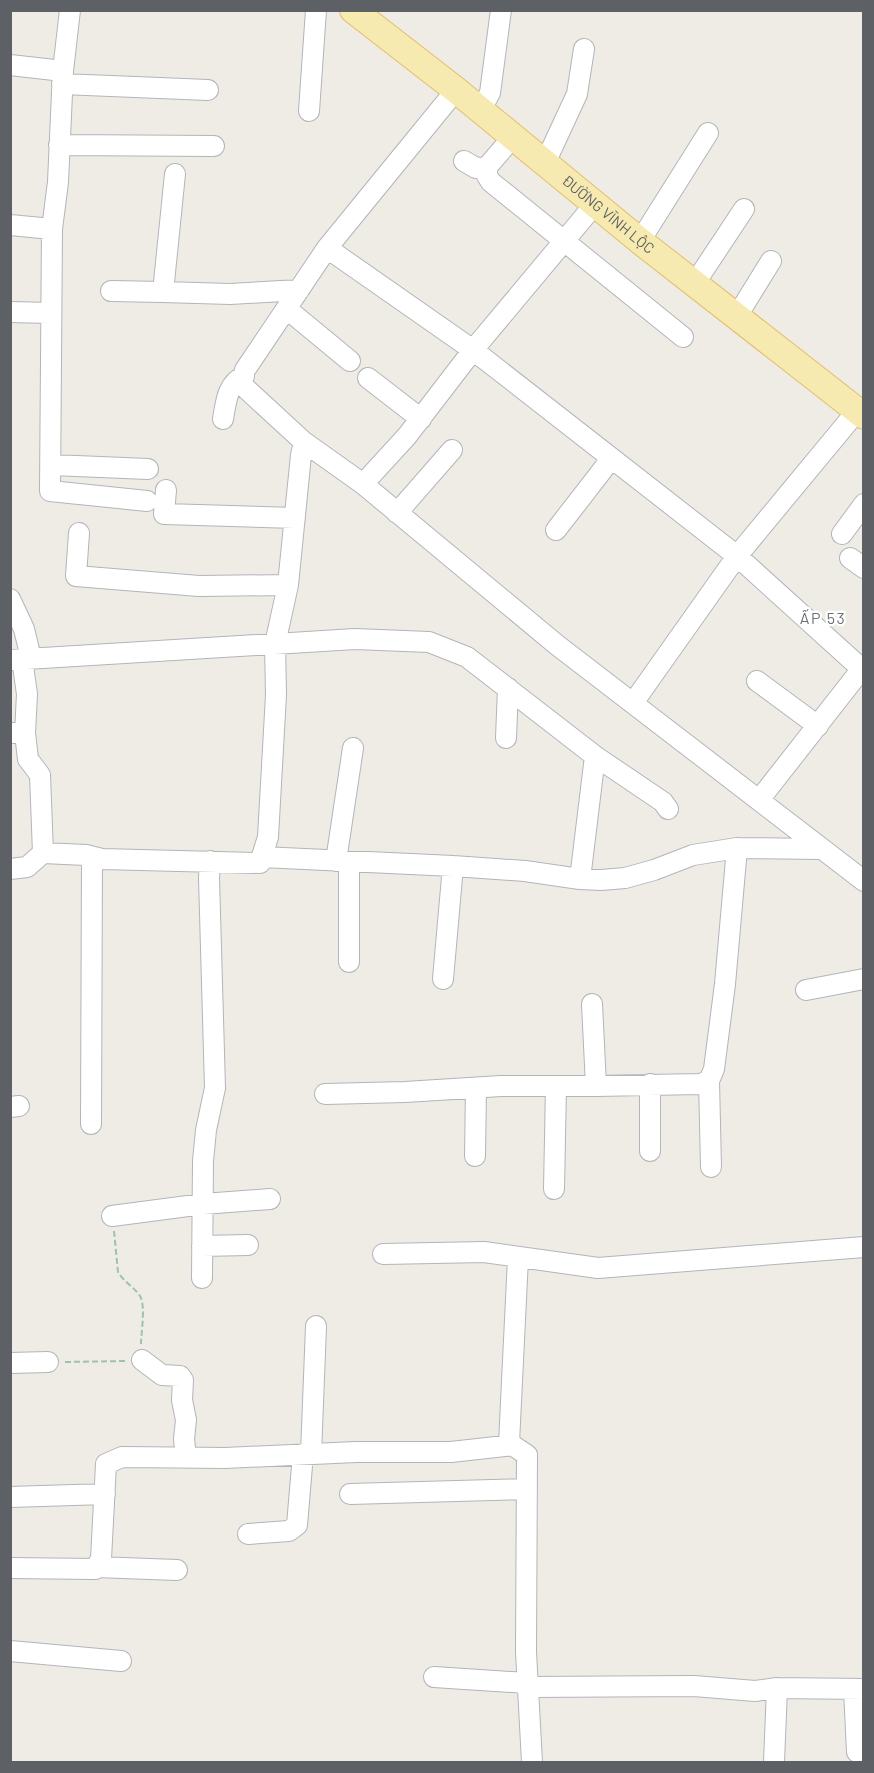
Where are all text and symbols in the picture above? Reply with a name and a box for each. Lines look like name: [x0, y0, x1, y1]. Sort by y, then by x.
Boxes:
street label: ĐƯỜNG VĨNH LỘC: [559, 171, 658, 257]
district label: ẤP 53: [800, 608, 846, 627]

